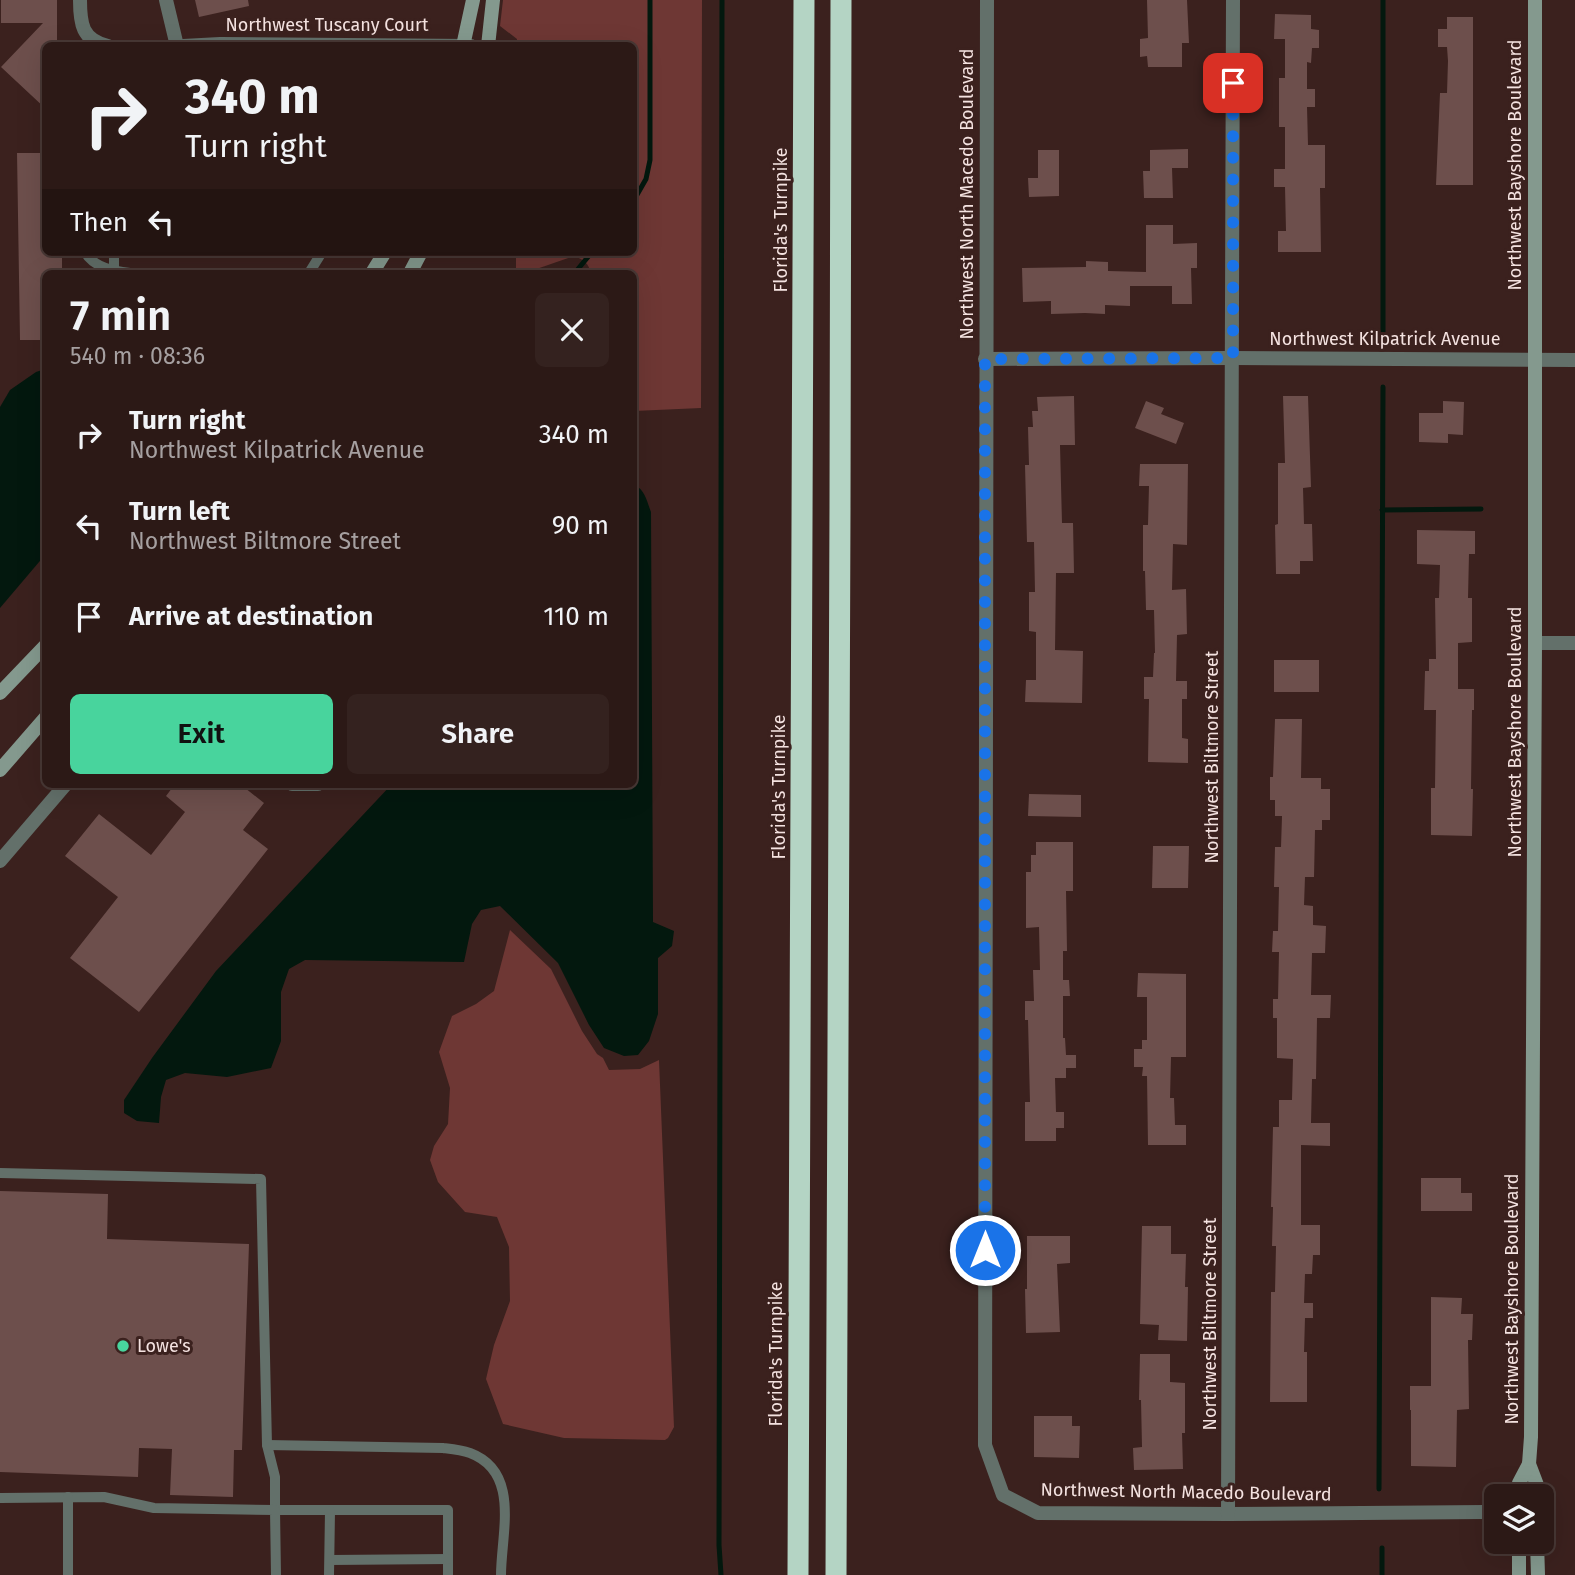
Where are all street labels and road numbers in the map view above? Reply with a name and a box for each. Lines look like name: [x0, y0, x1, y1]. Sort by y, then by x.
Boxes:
street label: Northwest Tuscany Court: [225, 14, 429, 36]
street label: Northwest Bayshore Boulevard: [1504, 39, 1526, 291]
street label: Northwest North Macedo Boulevard: [956, 48, 978, 340]
street label: Florida's Turnpike: [770, 148, 792, 292]
street label: Northwest Kilpatrick Avenue: [1269, 328, 1501, 350]
street label: Northwest Bayshore Boulevard: [1504, 606, 1526, 858]
street label: Northwest Biltmore Street: [1201, 650, 1223, 863]
street label: Florida's Turnpike: [768, 715, 790, 859]
street label: Northwest Bayshore Boulevard: [1501, 1173, 1523, 1425]
street label: Northwest Biltmore Street: [1199, 1217, 1221, 1430]
street label: Florida's Turnpike: [765, 1282, 787, 1426]
street label: Northwest North Macedo Boulevard: [1040, 1478, 1332, 1506]

